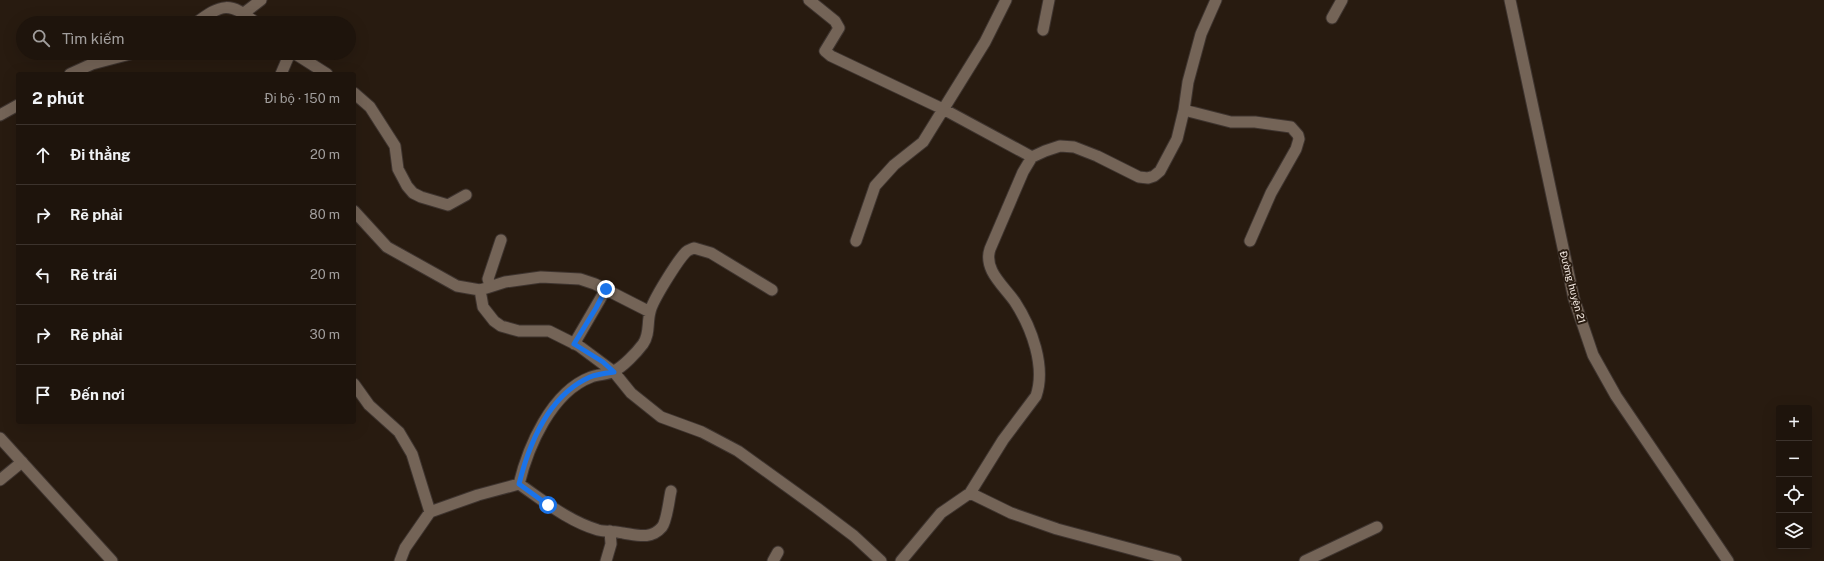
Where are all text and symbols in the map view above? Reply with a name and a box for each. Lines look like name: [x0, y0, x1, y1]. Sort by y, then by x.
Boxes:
search box: [16, 16, 356, 60]
icon: search: [30, 27, 52, 49]
text: Tìm kiếm: [62, 30, 124, 47]
text: 2 phút: [32, 88, 84, 108]
text: Đi bộ · 150 m: [264, 91, 340, 106]
icon: ahead: [32, 144, 54, 166]
text: Đi thẳng: [70, 146, 131, 163]
text: 20 m: [310, 147, 340, 162]
icon: right: [32, 204, 54, 226]
text: Rẽ phải: [70, 206, 123, 223]
text: 80 m: [309, 207, 340, 222]
street label: Đường huyện 21: [1558, 249, 1588, 325]
icon: left: [32, 264, 54, 286]
text: Rẽ trái: [70, 266, 117, 283]
text: 20 m: [310, 267, 340, 282]
route end: [597, 280, 615, 298]
icon: right: [32, 324, 54, 346]
text: Rẽ phải: [70, 326, 123, 343]
text: 30 m: [310, 327, 340, 342]
icon: arrive: [32, 384, 54, 406]
text: Đến nơi: [70, 386, 125, 403]
map controls: [1776, 405, 1812, 549]
button: +: [1776, 405, 1812, 441]
button: −: [1776, 441, 1812, 477]
button: locate: [1776, 477, 1812, 513]
route start: [539, 496, 557, 514]
button: layers: [1776, 513, 1812, 549]

